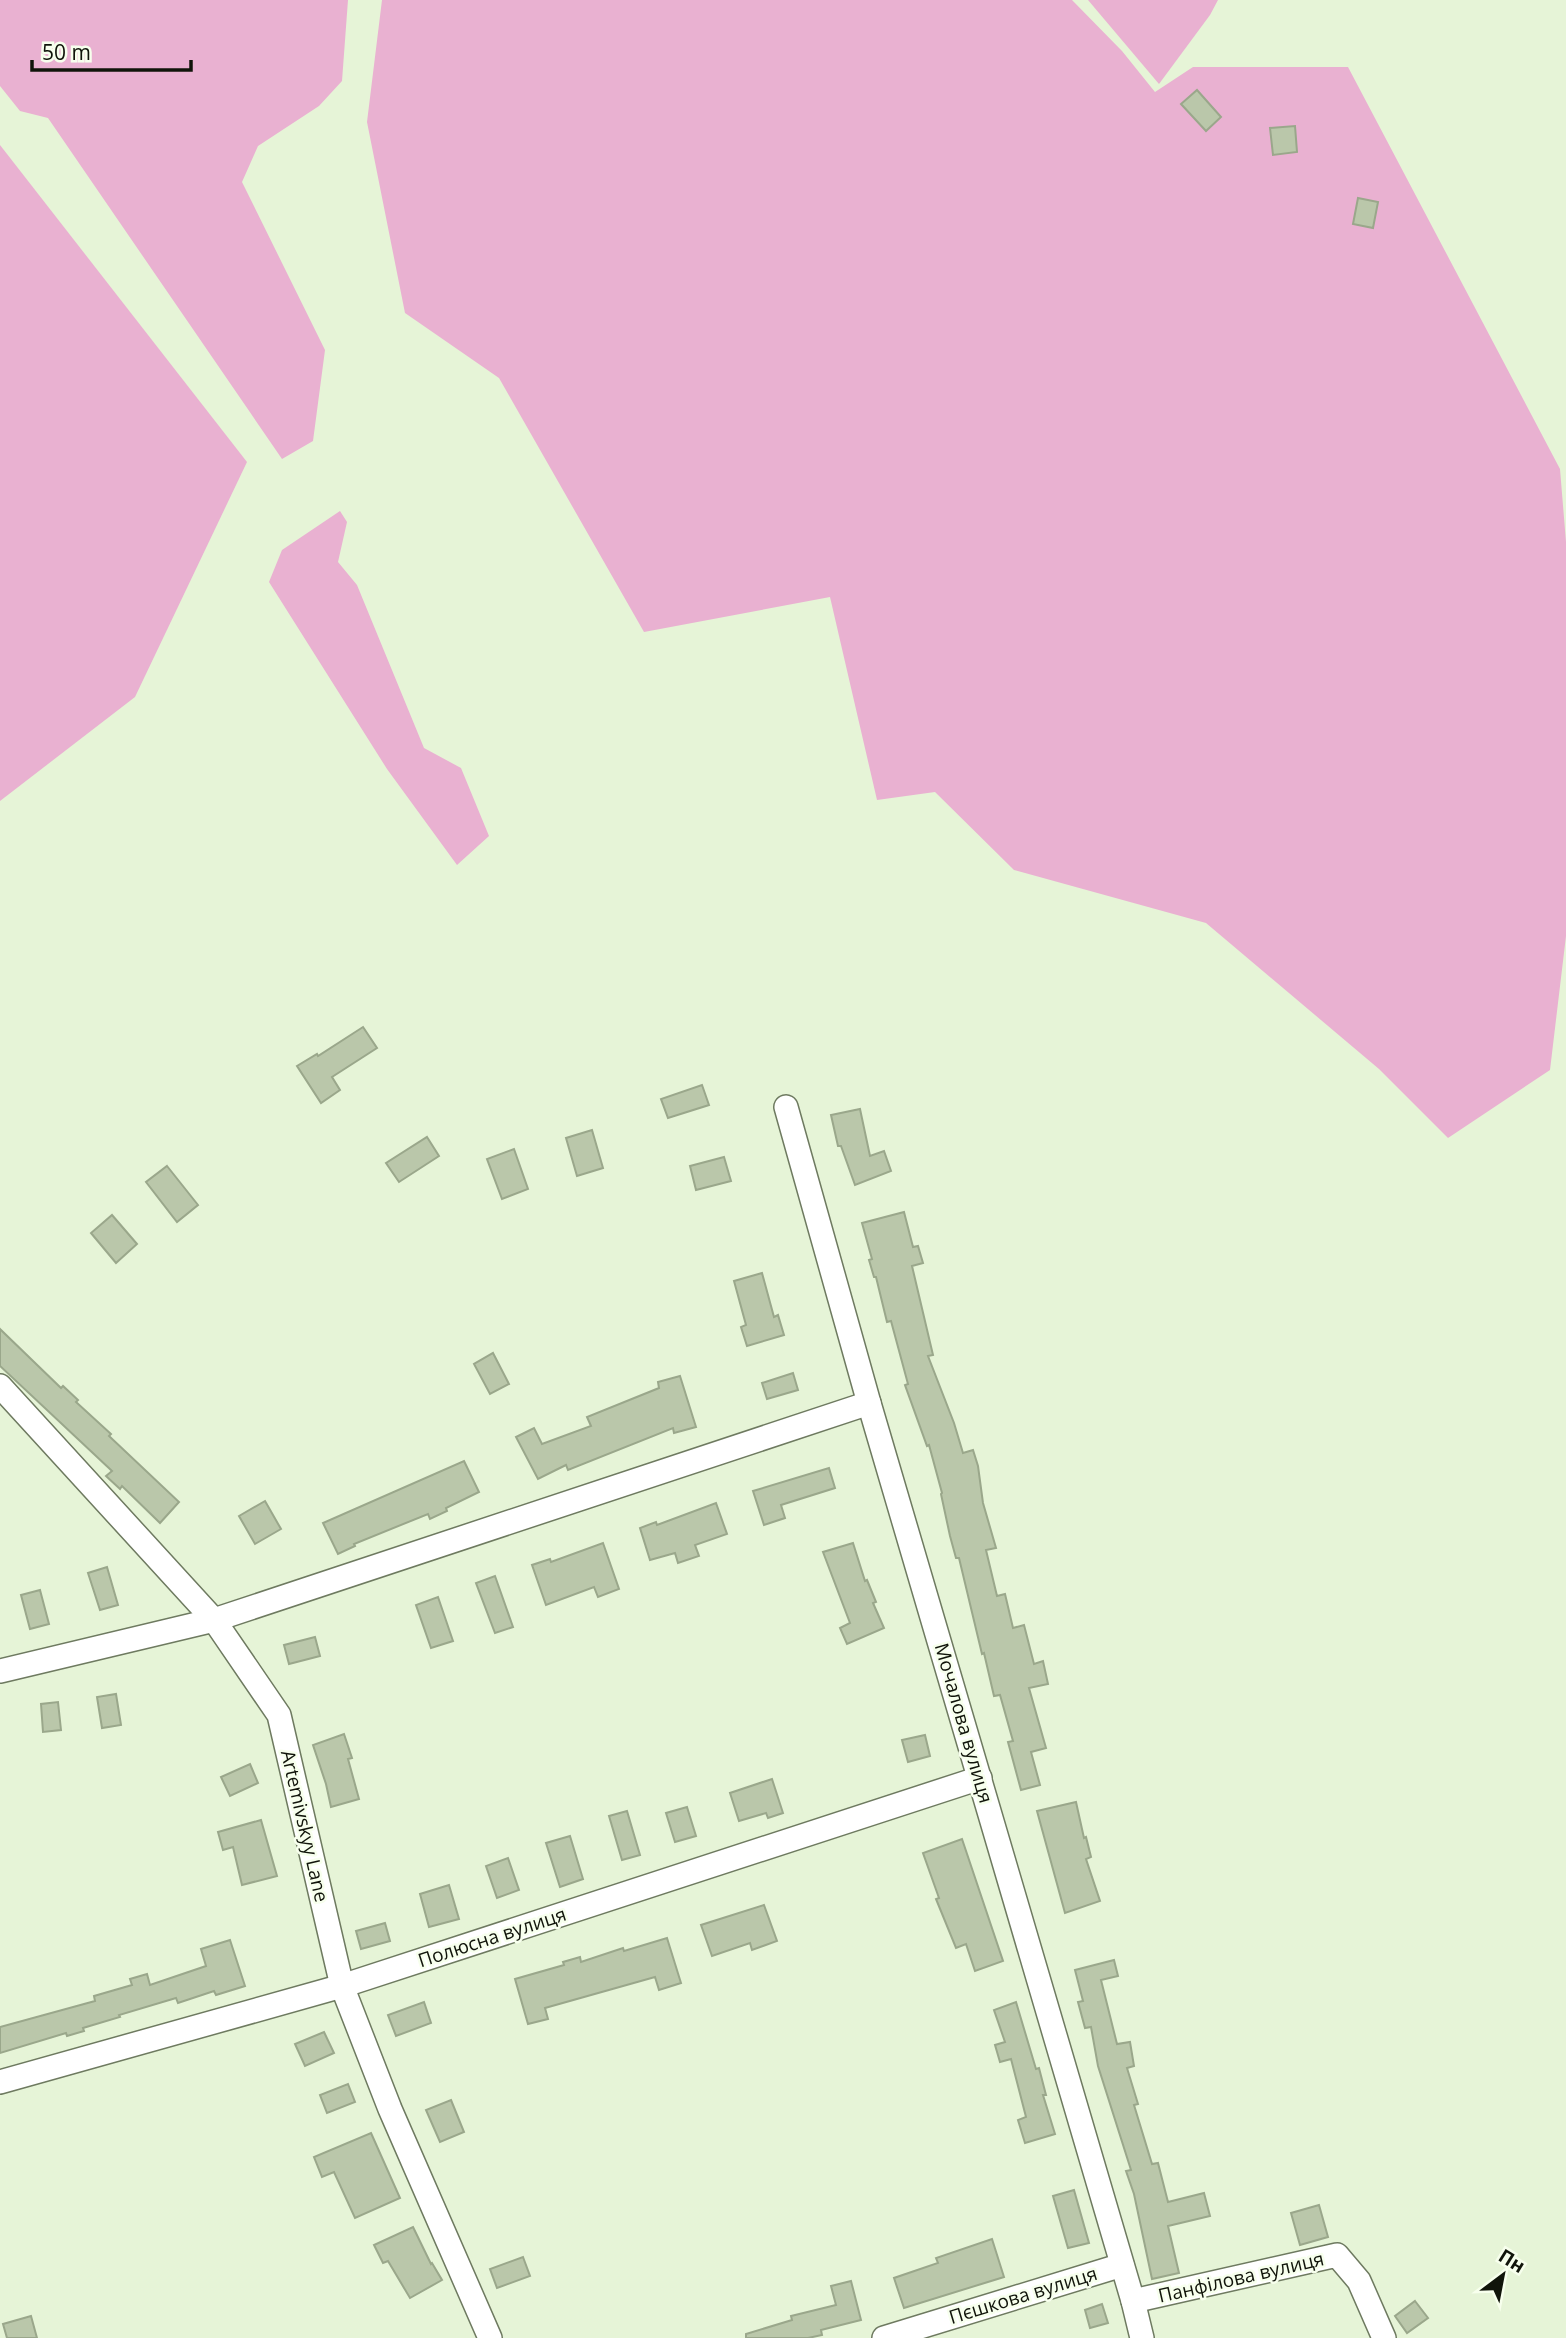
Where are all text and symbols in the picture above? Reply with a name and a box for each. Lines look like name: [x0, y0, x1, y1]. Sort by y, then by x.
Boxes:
scale bar: [32, 28, 191, 72]
text: 50 m: [42, 38, 91, 66]
street label: Мочалова вулиця: [929, 1640, 999, 1806]
street label: Artemivskyy Lane: [275, 1748, 335, 1904]
street label: Полюсна вулиця: [415, 1901, 569, 1973]
north arrow: [1468, 2240, 1538, 2310]
text: Пн: [1494, 2242, 1530, 2279]
street label: Панфілова вулиця: [1156, 2245, 1326, 2309]
street label: Пєшкова вулиця: [946, 2260, 1100, 2330]

